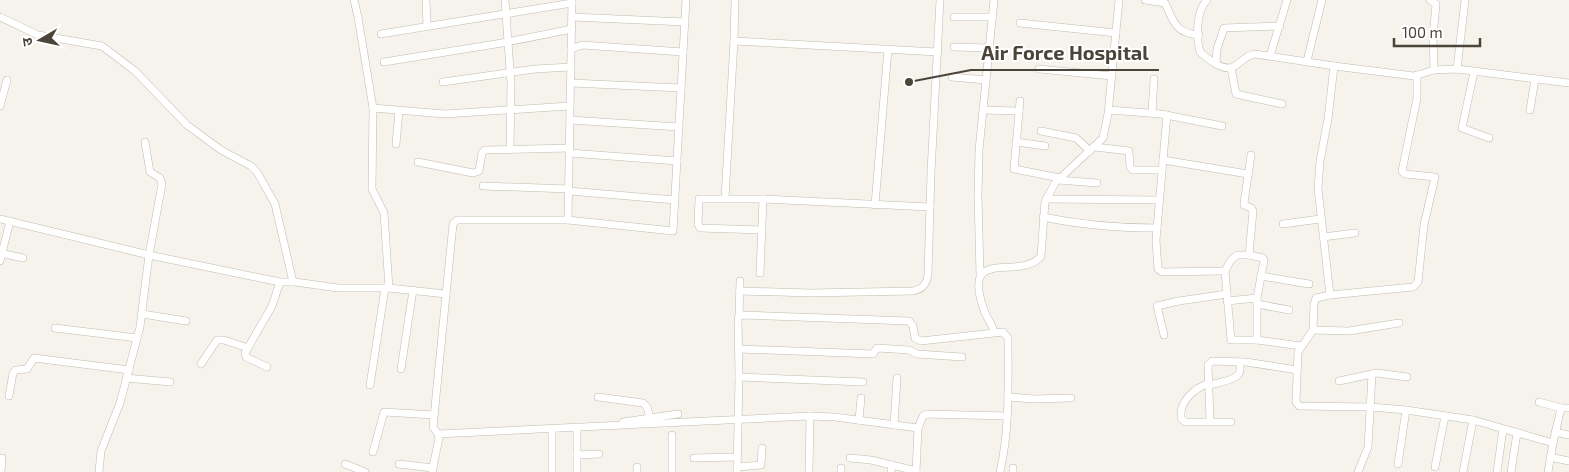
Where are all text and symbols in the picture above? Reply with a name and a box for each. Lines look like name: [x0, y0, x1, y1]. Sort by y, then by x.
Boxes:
north arrow: [15, 15, 65, 65]
scale bar: [1394, 15, 1480, 47]
text: 100 m: [1402, 23, 1443, 41]
callout: Air Force Hospital: [971, 35, 1159, 70]
text: उ: [18, 36, 36, 47]
text: Air Force Hospital: [981, 40, 1149, 64]

